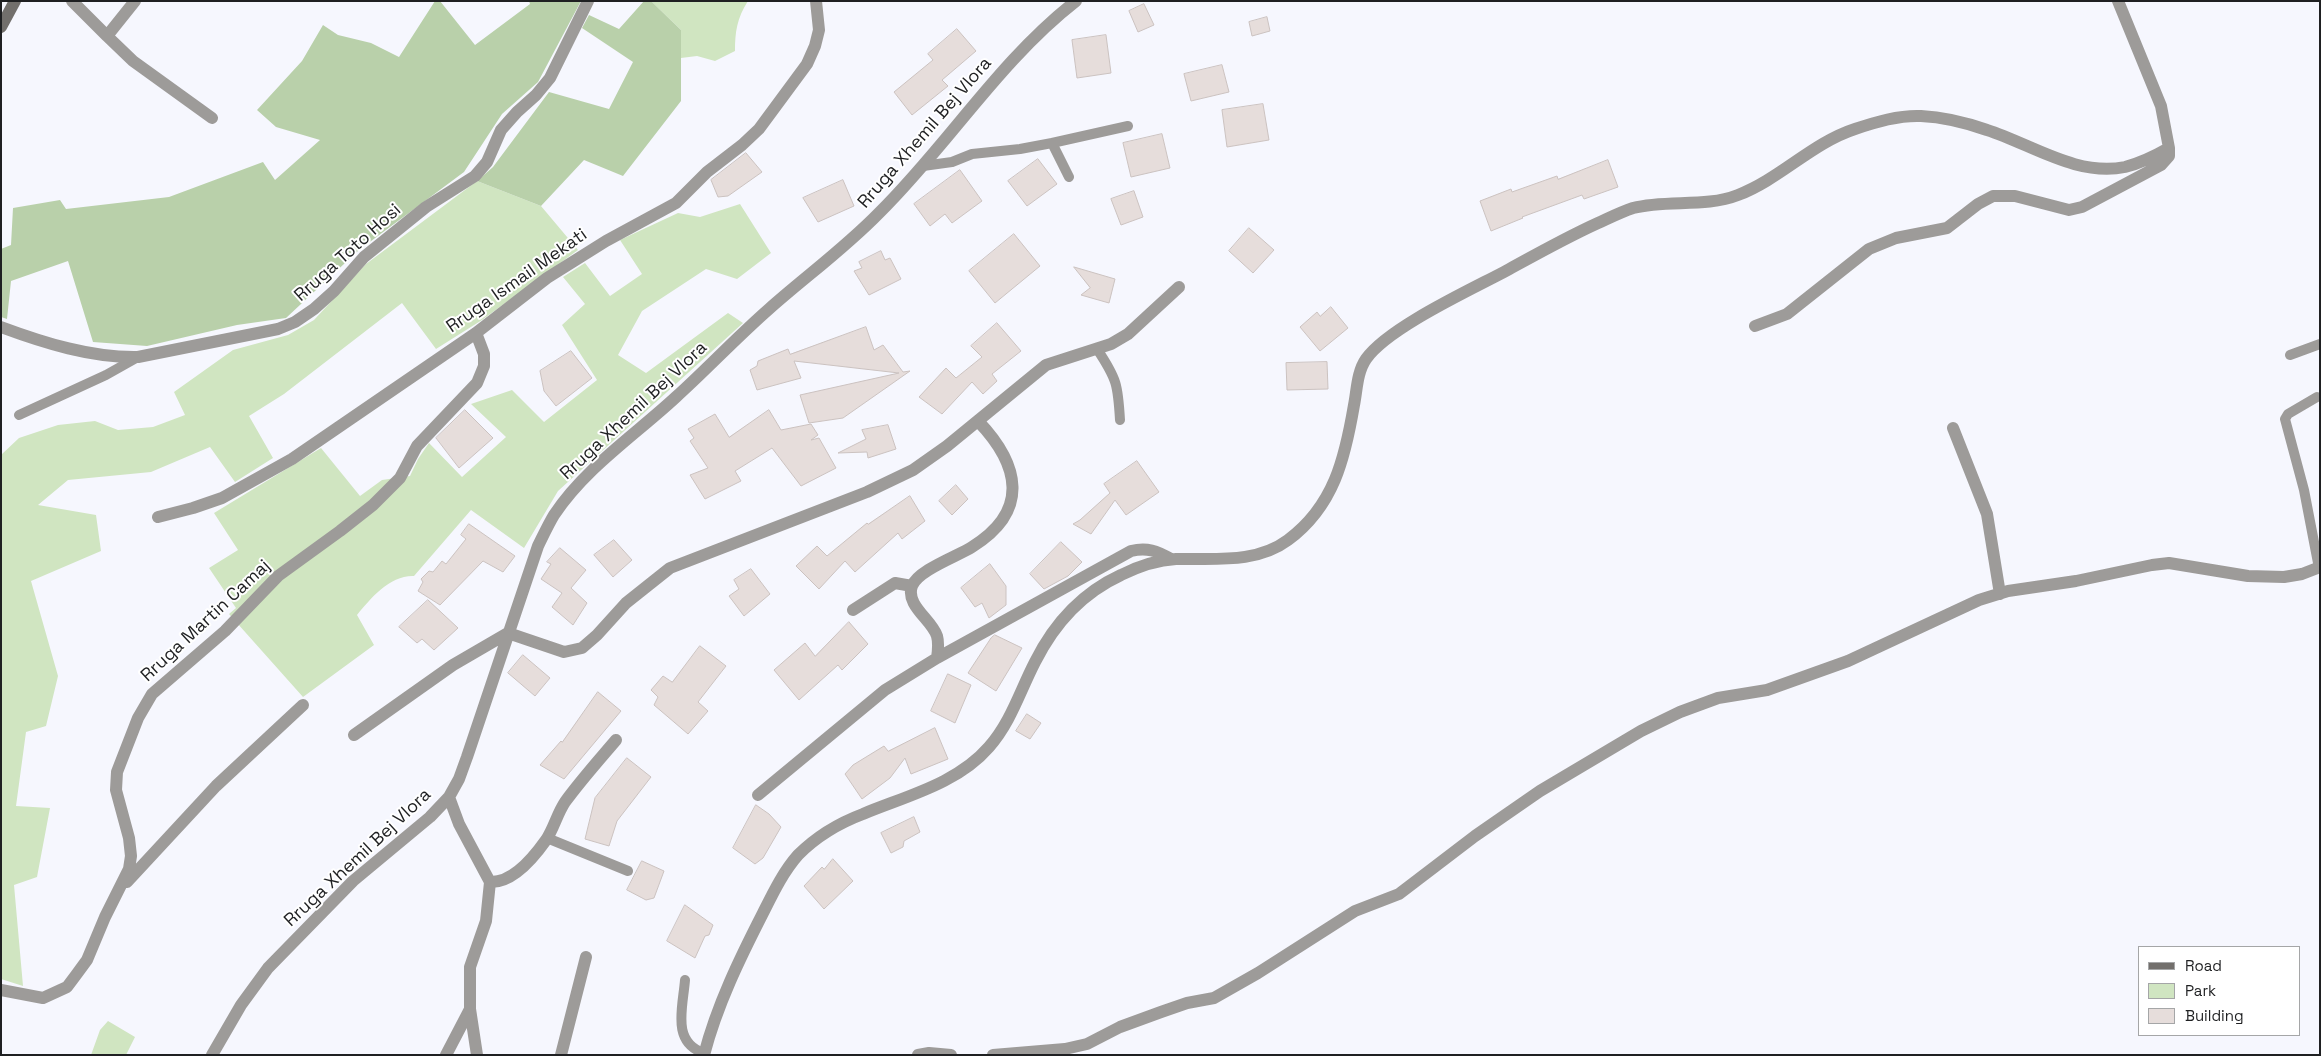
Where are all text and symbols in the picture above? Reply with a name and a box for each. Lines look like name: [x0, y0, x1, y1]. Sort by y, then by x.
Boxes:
street label: Rruga Xhemil Bej Vlora: [854, 53, 996, 213]
street label: Rruga Toto Hosi: [290, 200, 406, 306]
street label: Rruga Ismail Mekati: [442, 224, 592, 338]
street label: Rruga Xhemil Bej Vlora: [556, 337, 712, 485]
street label: Rruga Martin Camaj: [137, 555, 275, 687]
street label: Rruga Xhemil Bej Vlora: [280, 784, 436, 932]
legend: [2138, 946, 2301, 1036]
text: Road: [2185, 956, 2222, 975]
text: Park: [2185, 981, 2216, 1000]
text: Building: [2185, 1006, 2244, 1025]

